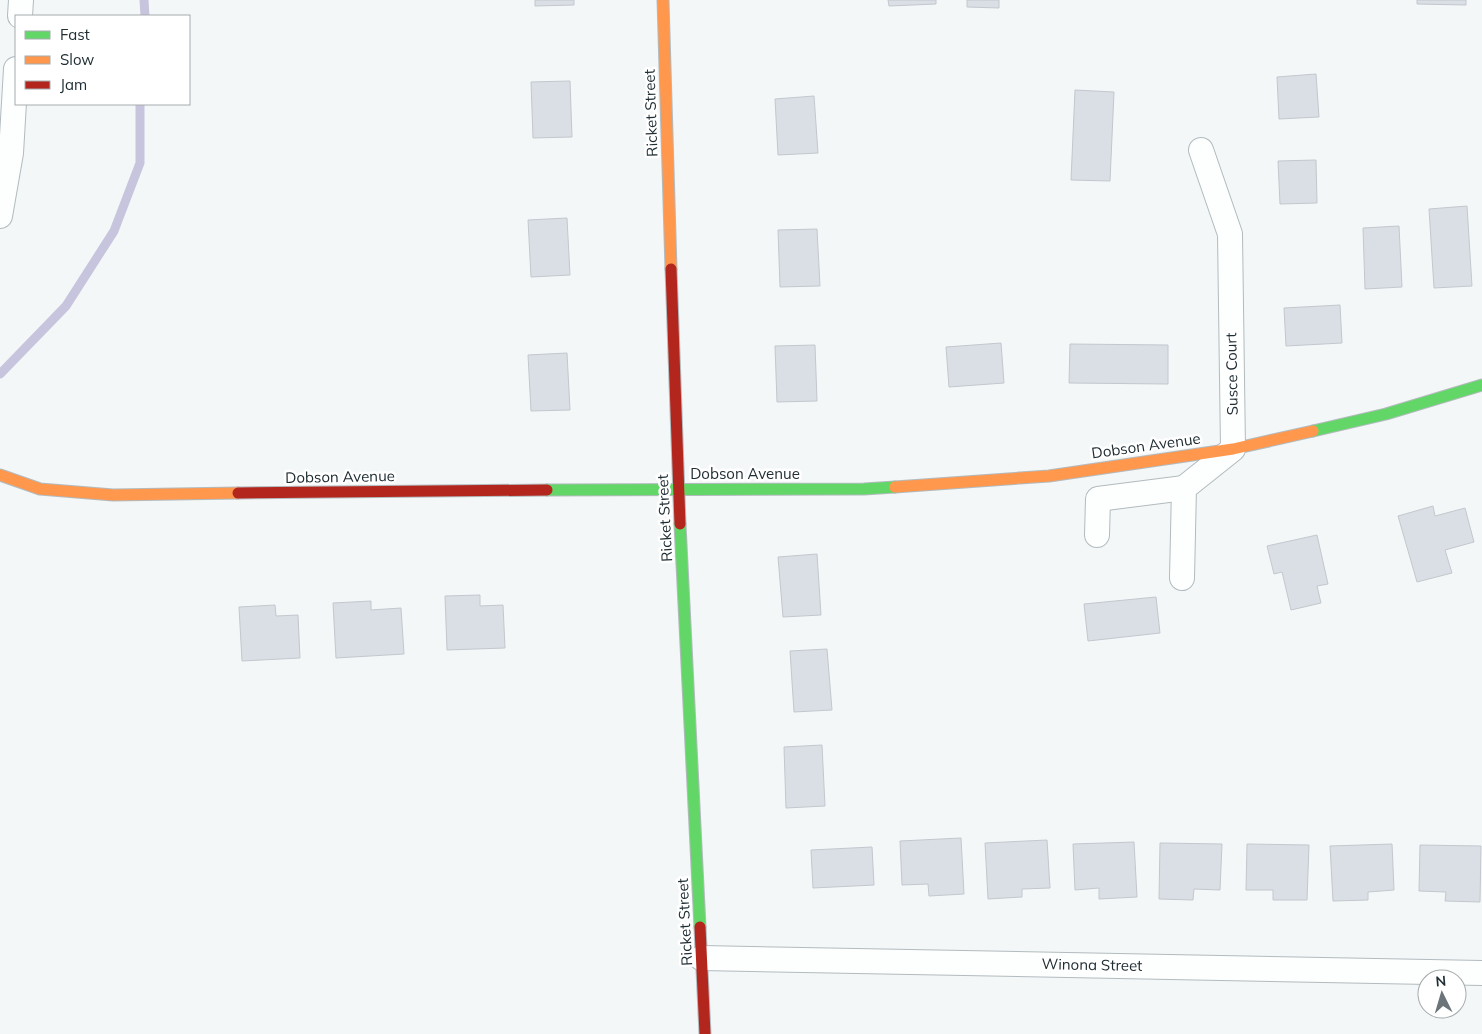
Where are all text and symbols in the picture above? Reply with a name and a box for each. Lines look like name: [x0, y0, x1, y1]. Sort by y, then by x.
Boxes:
legend: [15, 15, 190, 105]
text: Fast: [60, 25, 90, 44]
text: Slow: [60, 50, 94, 69]
street label: Ricket Street: [639, 69, 662, 157]
text: Jam: [60, 75, 87, 94]
street label: Susce Court: [1221, 332, 1242, 416]
street label: Dobson Avenue: [1090, 428, 1202, 463]
street label: Dobson Avenue: [690, 464, 800, 483]
street label: Dobson Avenue: [285, 466, 395, 487]
street label: Ricket Street: [653, 474, 676, 562]
street label: Ricket Street: [673, 878, 696, 966]
street label: Winona Street: [1041, 954, 1143, 975]
north arrow: [1417, 969, 1467, 1019]
text: N: [1435, 972, 1447, 990]

